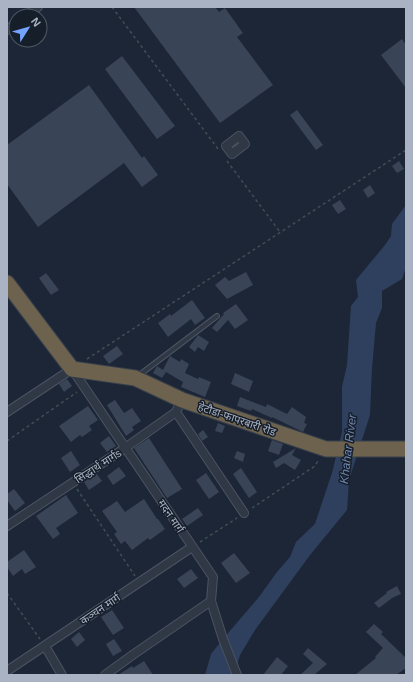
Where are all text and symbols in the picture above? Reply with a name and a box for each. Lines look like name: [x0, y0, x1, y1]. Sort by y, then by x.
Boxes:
north arrow: [8, 8, 48, 48]
text: N: [29, 15, 43, 29]
street label: हेटौडा-फापरबारी रोड: [197, 400, 278, 438]
water label: Khahar River: [337, 412, 359, 485]
street label: सिद्धार्थ मार्गs: [72, 446, 124, 486]
street label: मदन मार्ग: [156, 497, 187, 536]
street label: कञ्चन मार्ग: [78, 591, 123, 627]

